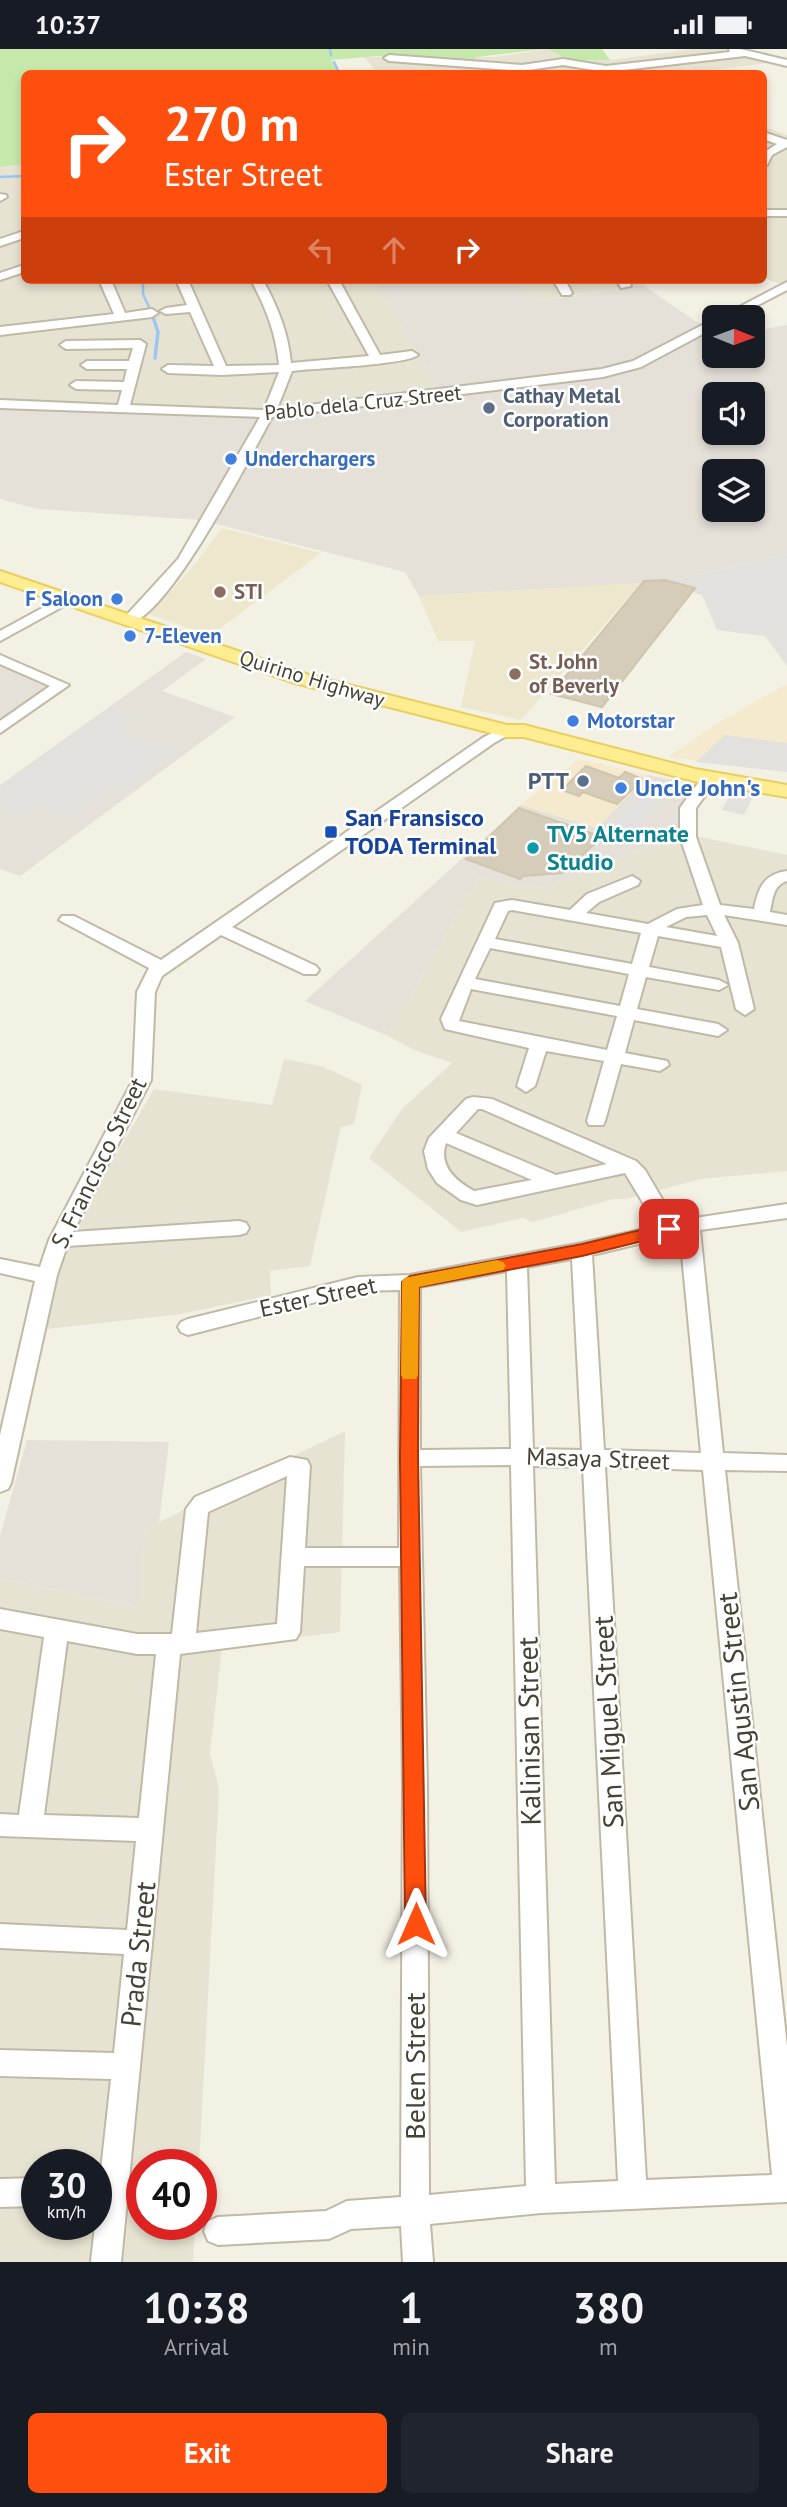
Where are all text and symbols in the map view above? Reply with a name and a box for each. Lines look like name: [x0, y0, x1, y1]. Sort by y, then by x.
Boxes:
text: 10:37: [35, 8, 101, 41]
text: 270 m: [164, 91, 299, 155]
icon: right: [49, 98, 140, 189]
text: Ester Street: [164, 153, 323, 195]
icon: left: [302, 231, 340, 269]
icon: ahead: [375, 231, 413, 269]
icon: right: [448, 231, 486, 269]
north arrow: [702, 305, 765, 367]
map controls: [702, 305, 765, 522]
street label: Pablo dela Cruz Street: [263, 379, 463, 426]
place label: Cathay Metal Corporation: [503, 382, 621, 433]
button: sound: [702, 382, 765, 445]
marker: Cathay Metal Corporation: [481, 400, 497, 416]
place label: Underchargers: [245, 445, 376, 472]
marker: Underchargers: [223, 451, 239, 467]
button: layers: [702, 459, 765, 522]
place label: STI: [234, 578, 263, 605]
marker: STI: [212, 584, 228, 600]
place label: F Saloon: [25, 585, 103, 612]
marker: F Saloon: [109, 591, 125, 607]
place label: 7-Eleven: [144, 622, 222, 649]
marker: 7-Eleven: [122, 628, 138, 644]
street label: Quirino Highway: [236, 644, 388, 714]
place label: St. John of Beverly: [529, 648, 620, 699]
marker: St. John of Beverly: [507, 666, 523, 682]
place label: Motorstar: [587, 707, 676, 734]
marker: Motorstar: [565, 713, 581, 729]
place label: PTT: [528, 765, 569, 796]
place label: Uncle John's: [635, 772, 760, 803]
marker: PTT: [575, 773, 591, 789]
marker: Uncle John's: [613, 780, 629, 796]
place label: San Fransisco TODA Terminal: [345, 802, 497, 861]
place label: TV5 Alternate Studio: [547, 818, 689, 877]
marker: San Fransisco TODA Terminal: [323, 824, 339, 840]
marker: TV5 Alternate Studio: [525, 840, 541, 856]
street label: S. Francisco Street: [44, 1072, 153, 1253]
pin: [639, 1199, 699, 1259]
icon: arrive: [650, 1210, 688, 1248]
street label: Ester Street: [257, 1269, 379, 1324]
street label: Masaya Street: [526, 1441, 670, 1476]
street label: San Agustin Street: [708, 1590, 767, 1813]
street label: San Miguel Street: [583, 1614, 632, 1829]
street label: Kalinisan Street: [508, 1636, 549, 1826]
street label: Prada Street: [111, 1879, 164, 2028]
position arrow: [379, 1887, 453, 1961]
street label: Belen Street: [396, 1992, 433, 2140]
speed limit sign: 40: [126, 2149, 217, 2240]
text: 30: [47, 2162, 86, 2208]
text: km/h: [47, 2200, 86, 2223]
text: 10:38: [143, 2280, 249, 2335]
text: 1: [399, 2280, 423, 2335]
text: 380: [573, 2280, 644, 2335]
text: Arrival: [164, 2332, 228, 2361]
text: min: [392, 2332, 430, 2361]
text: m: [599, 2332, 618, 2361]
button: Exit: [28, 2413, 387, 2493]
button: Share: [401, 2413, 759, 2493]

